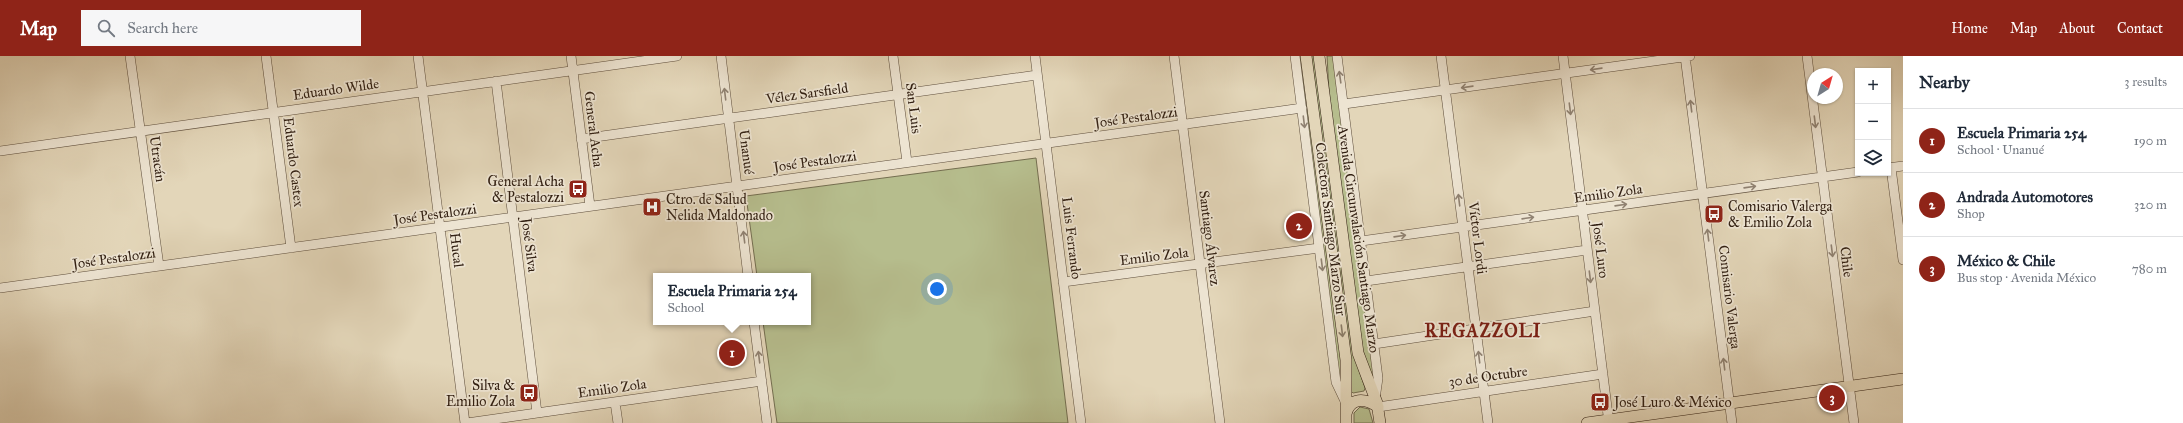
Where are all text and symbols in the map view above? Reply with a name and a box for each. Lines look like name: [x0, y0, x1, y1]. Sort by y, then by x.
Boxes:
search box: [81, 10, 361, 46]
text: Map: [20, 17, 57, 40]
icon: search: [95, 17, 117, 39]
text: Search here: [127, 19, 198, 37]
text: Home: [1951, 20, 1988, 37]
text: Map: [2010, 20, 2037, 37]
text: About: [2059, 20, 2095, 37]
text: Contact: [2117, 20, 2163, 37]
one-way arrow: [1590, 65, 1603, 73]
north arrow: [1807, 68, 1843, 104]
map controls: [1855, 68, 1891, 176]
button: +: [1855, 68, 1891, 104]
one-way arrow: [1336, 71, 1344, 84]
text: Nearby: [1919, 72, 1970, 93]
text: 3 results: [2124, 74, 2167, 90]
street label: Eduardo Wilde: [292, 75, 380, 104]
street label: Vélez Sarsfield: [764, 79, 849, 108]
street label: San Luis: [902, 82, 925, 135]
one-way arrow: [1461, 83, 1474, 91]
one-way arrow: [722, 88, 729, 101]
street label: General Acha: [580, 90, 607, 168]
one-way arrow: [1688, 100, 1695, 113]
one-way arrow: [1566, 102, 1574, 115]
street label: José Pestalozzi: [1091, 103, 1179, 133]
button: −: [1855, 104, 1891, 140]
one-way arrow: [1300, 115, 1307, 128]
street label: Eduardo Castex: [280, 116, 308, 209]
one-way arrow: [1811, 116, 1819, 129]
street label: Avenida Circunvalación Santiago Marzo: [1334, 123, 1383, 354]
text: Escuela Primaria 254: [1957, 124, 2086, 142]
street label: Unanué: [735, 129, 758, 176]
text: 1: [1929, 133, 1935, 149]
text: 190 m: [2134, 133, 2167, 149]
street label: Utracán: [146, 135, 169, 184]
button: layers: [1855, 140, 1891, 176]
street label: Colectora Santiago Marzo Sur: [1311, 142, 1350, 317]
text: School · Unanué: [1957, 142, 2044, 158]
street label: José Pestalozzi: [770, 147, 858, 177]
place label: General Acha & Pestalozzi: [488, 173, 564, 206]
bus stop icon: General Acha & Pestalozzi: [567, 178, 589, 200]
street label: Emilio Zola: [1573, 180, 1643, 207]
one-way arrow: [1743, 183, 1756, 191]
text: Andrada Automotores: [1957, 188, 2093, 206]
street label: Santiago Álvarez: [1195, 189, 1226, 287]
place label: Ctro. de Salud Nelida Maldonado: [666, 191, 773, 224]
one-way arrow: [1456, 194, 1463, 207]
hospital icon: Ctro. de Salud Nelida Maldonado: [641, 196, 663, 218]
street label: Luis Ferrando: [1058, 196, 1085, 280]
text: 2: [1929, 197, 1935, 213]
text: 320 m: [2134, 197, 2167, 213]
place label: Comisario Valerga & Emilio Zola: [1728, 198, 1832, 231]
street label: José Pestalozzi: [390, 200, 478, 230]
street label: Víctor Lordi: [1465, 200, 1490, 275]
one-way arrow: [1614, 201, 1627, 209]
bus stop icon: Comisario Valerga & Emilio Zola: [1703, 203, 1725, 225]
text: Shop: [1957, 206, 1985, 222]
pin: 2: [1286, 211, 1312, 241]
one-way arrow: [1522, 214, 1535, 222]
street label: José Silva: [517, 215, 541, 273]
street label: José Luro: [1587, 219, 1612, 279]
one-way arrow: [1704, 229, 1712, 242]
one-way arrow: [740, 231, 747, 244]
street label: Hucal: [446, 232, 467, 269]
one-way arrow: [1393, 232, 1406, 240]
street label: José Pestalozzi: [69, 244, 157, 274]
street label: Emilio Zola: [1119, 244, 1189, 269]
street label: Comisario Valerga: [1715, 244, 1744, 350]
one-way arrow: [1828, 244, 1836, 257]
street label: Chile: [1836, 246, 1857, 279]
text: México & Chile: [1957, 252, 2055, 270]
one-way arrow: [1318, 258, 1325, 271]
text: 3: [1929, 261, 1935, 277]
text: 780 m: [2132, 261, 2167, 277]
one-way arrow: [1587, 270, 1594, 283]
text: Bus stop · Avenida México: [1957, 270, 2096, 286]
popup: [653, 273, 811, 325]
your location: [927, 279, 947, 299]
text: Escuela Primaria 254: [667, 282, 797, 300]
text: School: [667, 300, 704, 316]
district label: REGAZZOLI: [1425, 320, 1541, 342]
one-way arrow: [1338, 324, 1346, 337]
pin: 1: [719, 338, 745, 368]
one-way arrow: [755, 350, 763, 363]
one-way arrow: [1476, 350, 1483, 363]
one-way arrow: [1721, 358, 1728, 371]
street label: 30 de Octubre: [1448, 363, 1529, 390]
street label: Emilio Zola: [577, 375, 647, 402]
place label: Silva & Emilio Zola: [446, 377, 515, 410]
bus stop icon: Silva & Emilio Zola: [518, 382, 540, 404]
pin: 3: [1819, 383, 1845, 413]
bus stop icon: José Luro & México: [1589, 391, 1611, 413]
place label: José Luro & México: [1612, 394, 1732, 412]

